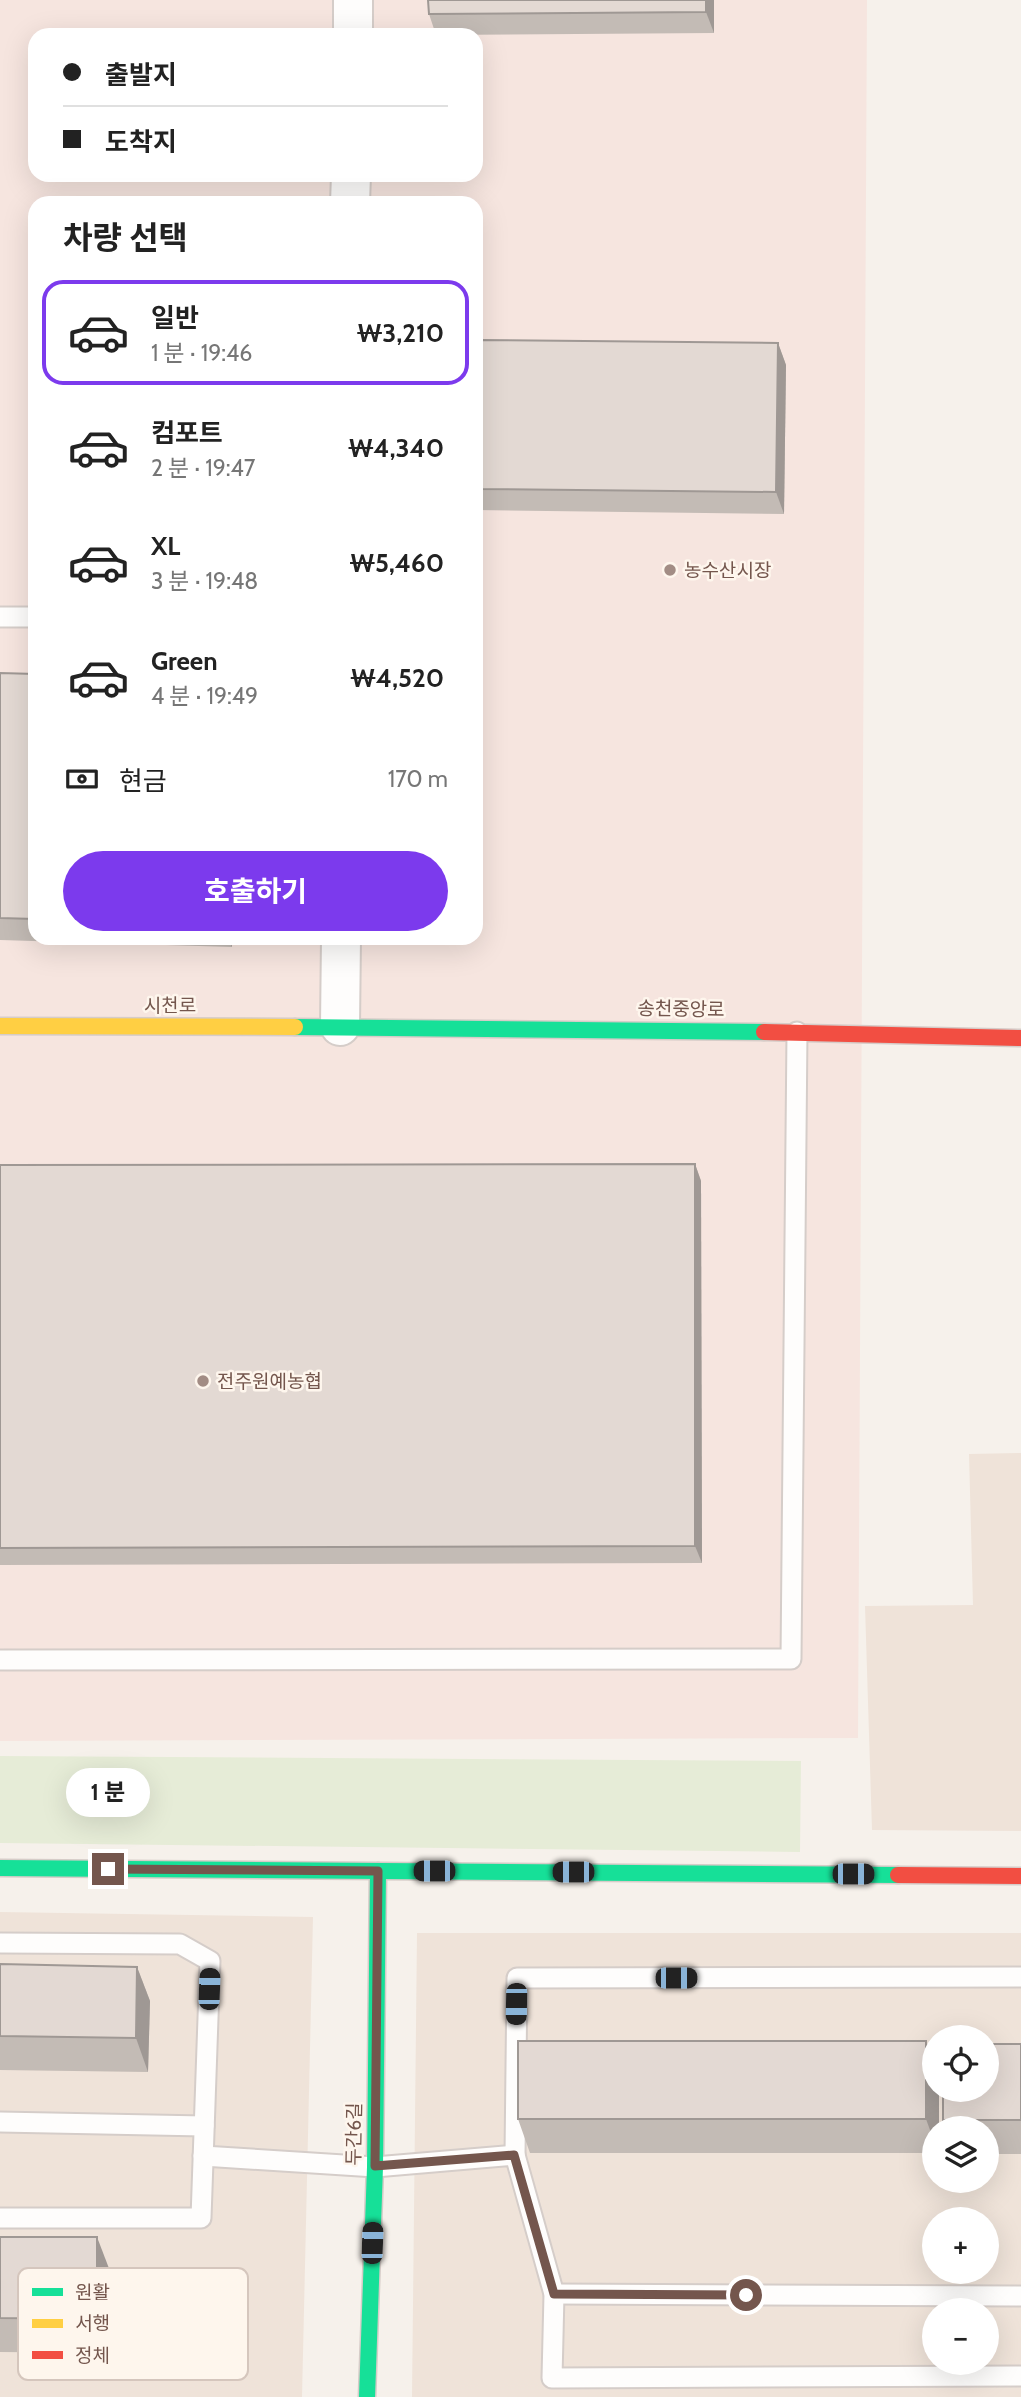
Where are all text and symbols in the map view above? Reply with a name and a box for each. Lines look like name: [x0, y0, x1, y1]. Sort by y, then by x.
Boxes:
text: 출발지: [105, 59, 177, 91]
text: 도착지: [105, 126, 177, 158]
text: 차량 선택: [63, 218, 188, 257]
icon: car: [67, 301, 130, 364]
text: 일반: [151, 302, 199, 334]
text: ₩3,210: [357, 317, 444, 349]
text: 1 분 · 19:46: [151, 339, 252, 367]
icon: car: [67, 416, 130, 479]
text: 컴포트: [151, 417, 223, 449]
text: ₩4,340: [348, 432, 444, 464]
text: 2 분 · 19:47: [151, 454, 255, 482]
text: XL: [151, 530, 180, 562]
icon: car: [67, 531, 130, 594]
text: ₩5,460: [350, 547, 444, 579]
place label: 농수산시장: [684, 559, 771, 582]
marker: 농수산시장: [662, 562, 678, 578]
text: 3 분 · 19:48: [151, 567, 258, 595]
text: Green: [151, 645, 218, 677]
icon: car: [67, 646, 130, 709]
text: ₩4,520: [351, 662, 444, 694]
text: 4 분 · 19:49: [151, 682, 258, 710]
icon: cash: [63, 760, 101, 798]
text: 현금: [119, 765, 167, 797]
text: 170 m: [388, 765, 448, 793]
button: 호출하기: [63, 851, 448, 931]
street label: 시천로: [144, 994, 196, 1017]
street label: 송천중앙로: [637, 997, 725, 1021]
place label: 전주원예농협: [217, 1370, 322, 1393]
marker: 전주원예농협: [195, 1373, 211, 1389]
callout: 1 분: [66, 1768, 150, 1816]
text: 1 분: [91, 1778, 125, 1806]
route end: [92, 1853, 124, 1885]
car: [414, 1861, 456, 1882]
car: [553, 1862, 595, 1883]
car: [833, 1864, 875, 1885]
car: [198, 1968, 221, 2010]
car: [656, 1968, 698, 1989]
car: [506, 1983, 527, 2025]
map controls: [922, 2025, 999, 2375]
button: locate: [922, 2025, 999, 2102]
street label: 두간6길: [342, 2102, 366, 2166]
button: layers: [922, 2116, 999, 2193]
button: +: [922, 2207, 999, 2284]
car: [361, 2222, 384, 2264]
legend: [18, 2268, 248, 2380]
route start: [730, 2279, 762, 2311]
text: 원활: [75, 2281, 110, 2304]
button: −: [922, 2298, 999, 2375]
text: 서행: [75, 2312, 110, 2335]
text: 정체: [75, 2344, 110, 2367]

